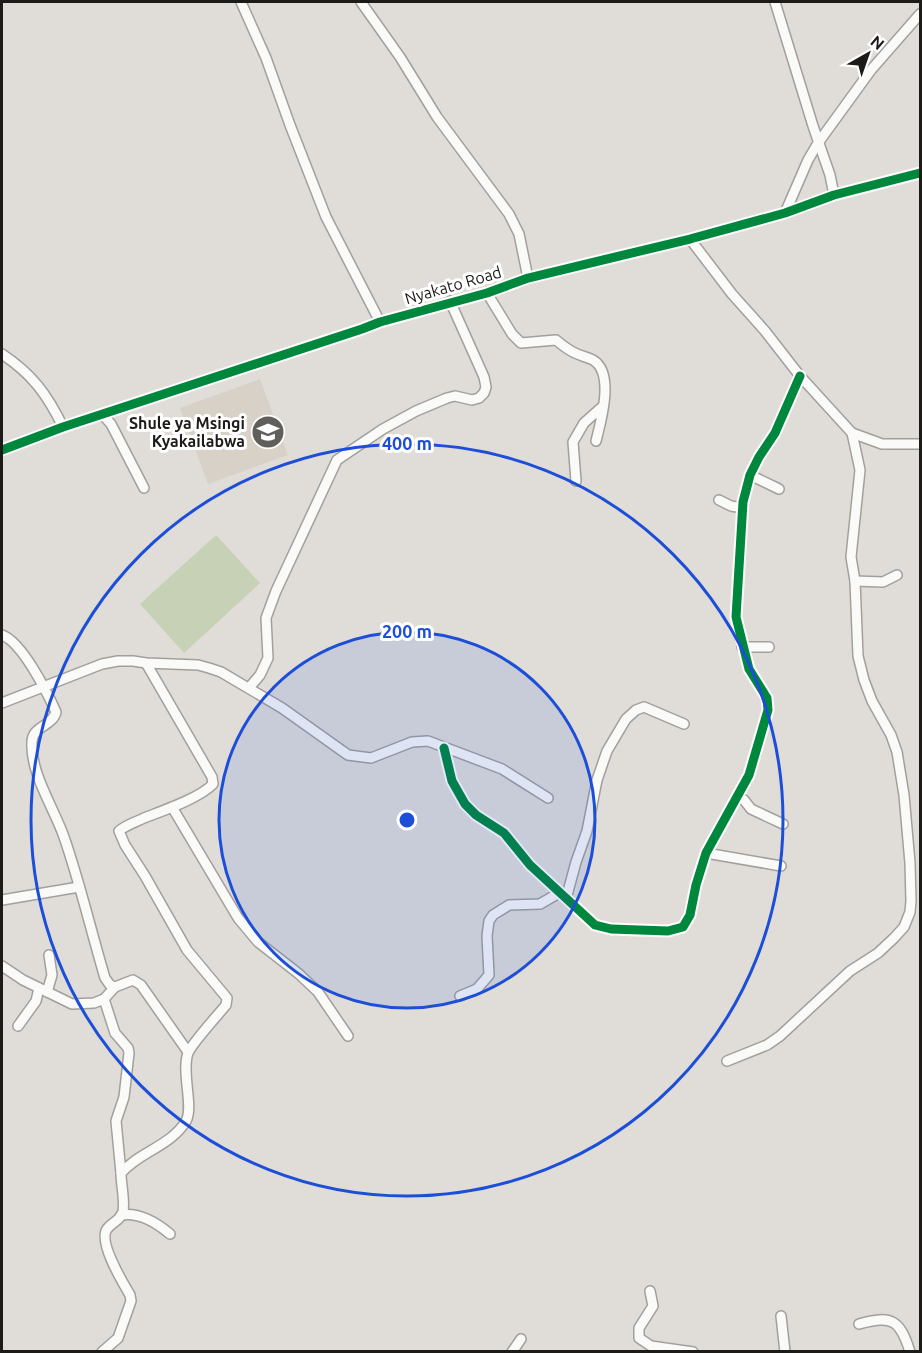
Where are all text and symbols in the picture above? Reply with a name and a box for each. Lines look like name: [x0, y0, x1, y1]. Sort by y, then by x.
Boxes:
north arrow: [838, 24, 898, 84]
text: N: [867, 32, 888, 53]
street label: Nyakato Road: [403, 263, 503, 307]
place label: Shule ya Msingi Kyakailabwa: [129, 414, 245, 450]
school or university icon: Shule ya Msingi Kyakailabwa: [250, 414, 286, 450]
text: 400 m: [382, 433, 432, 453]
text: 200 m: [382, 621, 432, 641]
centre of rings: [397, 810, 417, 830]

